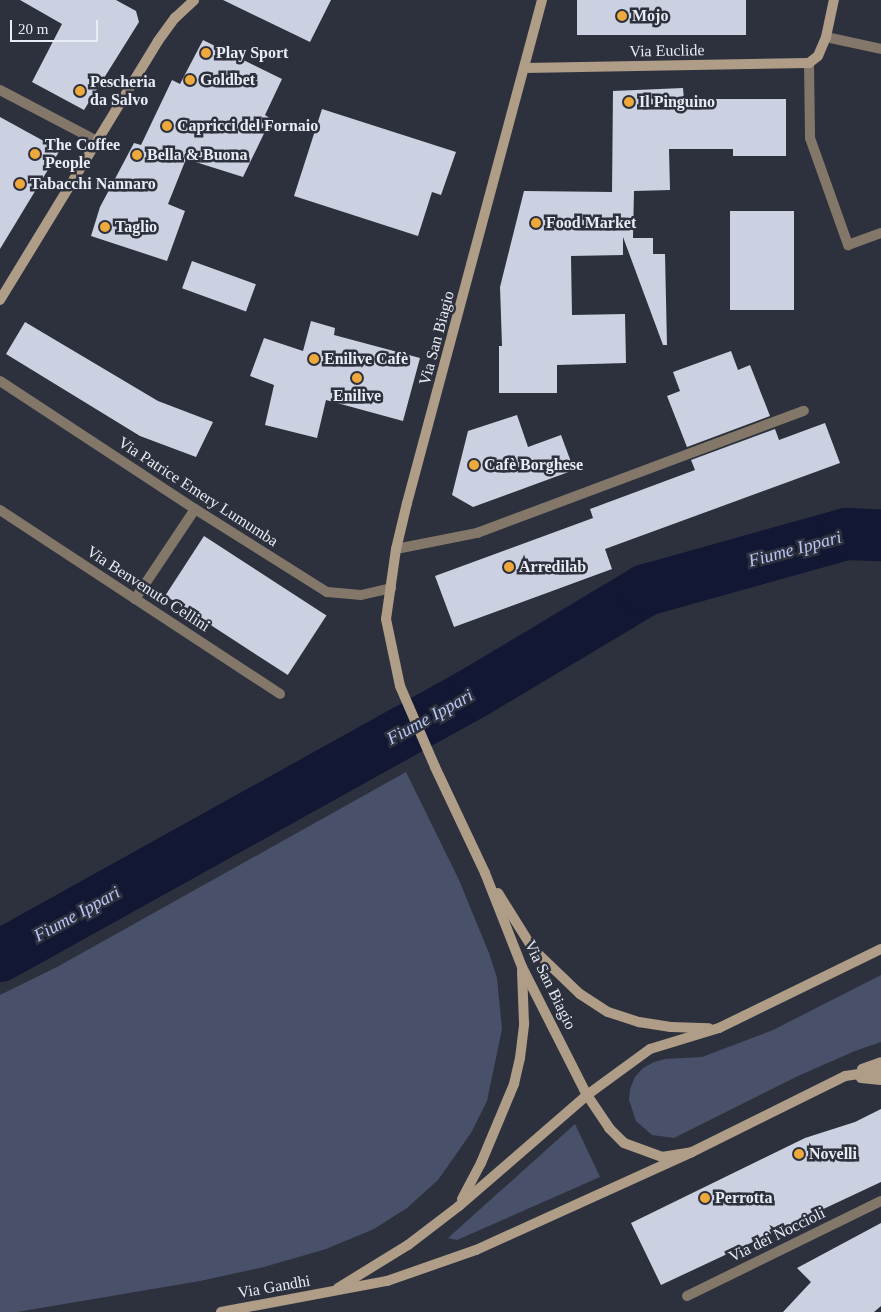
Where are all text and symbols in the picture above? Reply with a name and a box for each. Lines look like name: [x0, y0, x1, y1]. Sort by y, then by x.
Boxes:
place label: Mojo: [632, 6, 668, 26]
scale bar: [12, 10, 100, 42]
marker: Mojo: [616, 10, 628, 22]
text: 20 m: [18, 21, 48, 37]
street label: Via Euclide: [629, 41, 705, 61]
place label: Play Sport: [216, 43, 288, 63]
marker: Play Sport: [200, 47, 212, 59]
place label: Goldbet: [200, 70, 255, 90]
place label: Pescheria da Salvo: [90, 72, 156, 110]
marker: Goldbet: [184, 74, 196, 86]
marker: Pescheria da Salvo: [74, 85, 86, 97]
place label: Il Pinguino: [639, 92, 715, 112]
marker: Il Pinguino: [623, 96, 635, 108]
place label: Capricci del Fornaio: [177, 116, 318, 136]
marker: Capricci del Fornaio: [161, 120, 173, 132]
place label: The Coffee People: [45, 135, 120, 173]
place label: Bella & Buona: [147, 145, 247, 165]
marker: The Coffee People: [29, 148, 41, 160]
marker: Bella & Buona: [131, 149, 143, 161]
place label: Tabacchi Nannaro: [30, 174, 156, 194]
marker: Tabacchi Nannaro: [14, 178, 26, 190]
place label: Food Market: [546, 213, 636, 233]
place label: Taglio: [115, 217, 157, 237]
marker: Food Market: [530, 217, 542, 229]
marker: Taglio: [99, 221, 111, 233]
street label: Via San Biagio: [415, 289, 459, 387]
place label: Enilive Cafè: [324, 349, 408, 369]
marker: Enilive Cafè: [308, 353, 320, 365]
marker: Enilive: [351, 372, 363, 384]
place label: Enilive: [333, 386, 381, 406]
street label: Via Patrice Emery Lumumba: [114, 433, 282, 551]
place label: Cafè Borghese: [484, 455, 583, 475]
marker: Cafè Borghese: [468, 459, 480, 471]
water label: Fiume Ippari: [746, 526, 844, 572]
street label: Via Benvenuto Cellini: [83, 542, 213, 636]
place label: Arredilab: [519, 557, 586, 577]
marker: Arredilab: [503, 561, 515, 573]
water label: Fiume Ippari: [383, 684, 477, 750]
water label: Fiume Ippari: [30, 881, 124, 947]
street label: Via San Biagio: [520, 937, 580, 1033]
place label: Novelli: [809, 1144, 857, 1164]
marker: Novelli: [793, 1148, 805, 1160]
place label: Perrotta: [715, 1188, 772, 1208]
marker: Perrotta: [699, 1192, 711, 1204]
street label: Via dei Noccioli: [726, 1203, 828, 1267]
street label: Via Gandhi: [236, 1271, 312, 1303]

